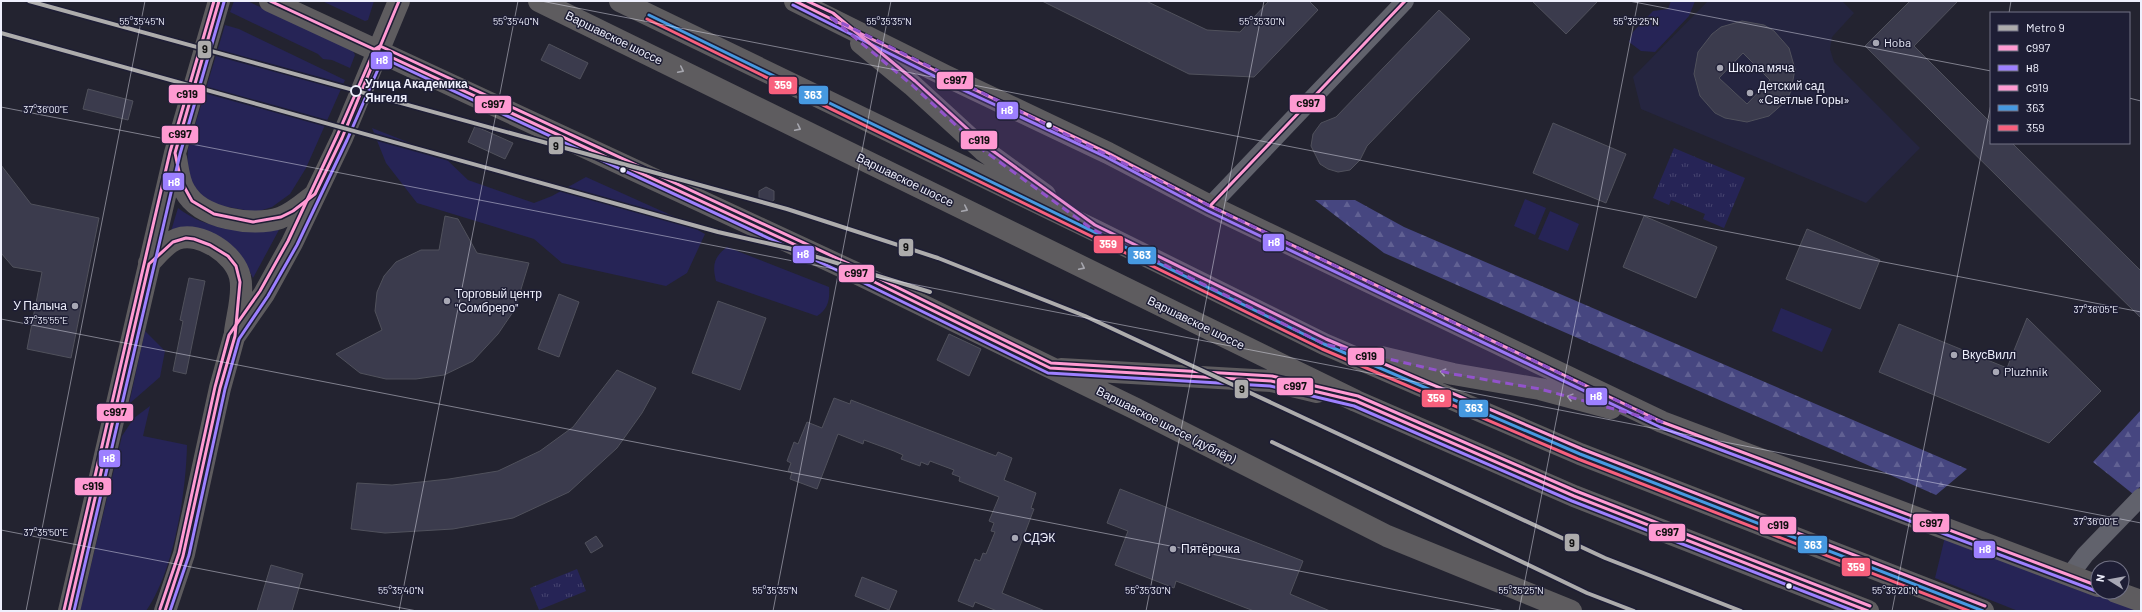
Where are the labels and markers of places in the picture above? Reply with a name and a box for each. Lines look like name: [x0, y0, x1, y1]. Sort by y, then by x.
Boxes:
place label: Hoba: [1884, 35, 1911, 49]
marker: Hoba: [1871, 38, 1881, 48]
place label: Школа мяча: [1728, 60, 1795, 74]
marker: Школа мяча: [1715, 63, 1725, 73]
place label: Улица Академика Янгеля: [365, 76, 468, 104]
place label: Детский сад «Светлые Горы»: [1758, 78, 1850, 107]
marker: Улица Академика Янгеля: [350, 85, 362, 97]
marker: Детский сад «Светлые Горы»: [1745, 88, 1755, 98]
unlabelled marker: [1044, 120, 1054, 130]
unlabelled marker: [618, 165, 628, 175]
place label: Торговый центр "Сомбреро": [455, 286, 542, 315]
marker: Торговый центр "Сомбреро": [442, 296, 452, 306]
place label: У Палыча: [13, 298, 67, 312]
marker: У Палыча: [70, 301, 80, 311]
place label: ВкусВилл: [1962, 347, 2016, 362]
marker: ВкусВилл: [1949, 350, 1959, 360]
place label: Pluzhnik: [2004, 364, 2048, 378]
marker: Pluzhnik: [1991, 367, 2001, 377]
place label: СДЭК: [1023, 530, 1055, 545]
marker: СДЭК: [1010, 533, 1020, 543]
place label: Пятёрочка: [1181, 541, 1240, 556]
marker: Пятёрочка: [1168, 544, 1178, 554]
unlabelled marker: [1784, 581, 1794, 591]

